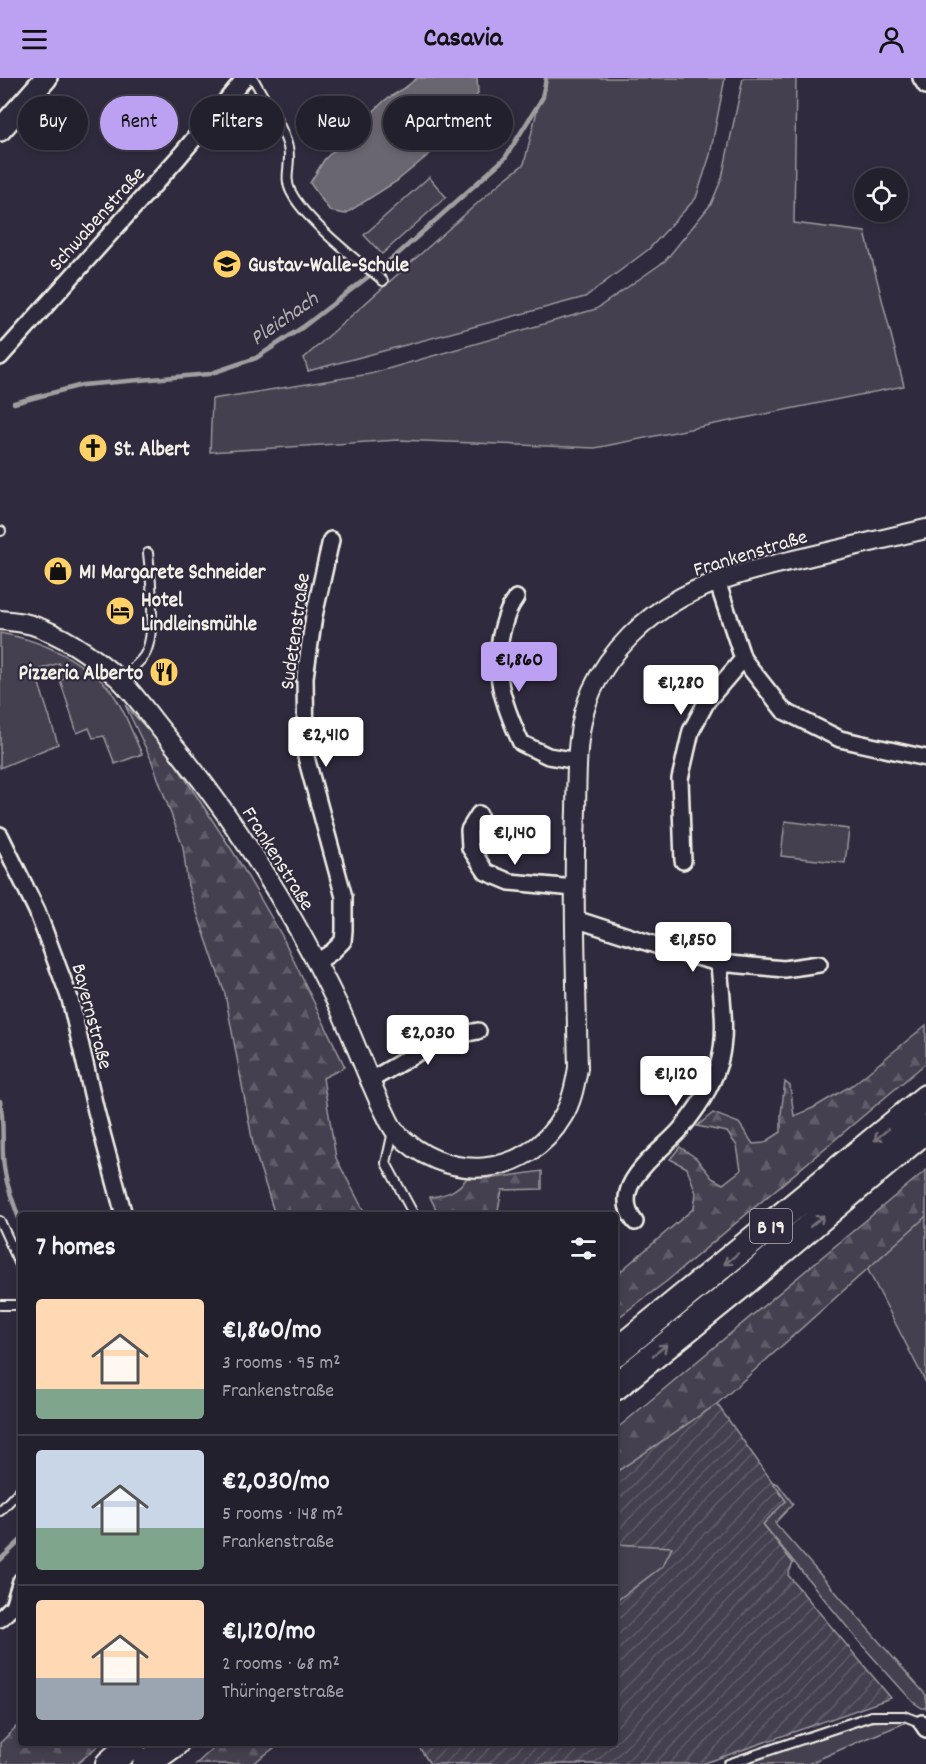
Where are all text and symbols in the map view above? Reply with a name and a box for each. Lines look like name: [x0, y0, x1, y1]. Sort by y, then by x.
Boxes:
text: Casavia: [424, 20, 502, 59]
icon: menu: [18, 23, 51, 56]
icon: person: [875, 23, 908, 56]
chip: Buy: [18, 96, 88, 150]
chip: Rent: [100, 96, 178, 150]
chip: Filters: [190, 96, 284, 150]
chip: New: [296, 96, 371, 150]
chip: Apartment: [383, 96, 513, 150]
street label: Schwabenstraße: [43, 161, 154, 279]
map controls: [854, 168, 908, 222]
button: locate: [854, 168, 908, 222]
school or university icon: Gustav-Walle-Schule: [211, 248, 243, 280]
place label: Gustav-Walle-Schule: [248, 252, 409, 282]
water label: Pleichach: [245, 285, 326, 355]
church icon: St. Albert: [77, 432, 109, 464]
place label: St. Albert: [114, 436, 190, 466]
street label: Frankenstraße: [690, 523, 812, 586]
shop icon: M1 Margarete Schneider: [42, 555, 74, 587]
place label: M1 Margarete Schneider: [79, 559, 267, 589]
street label: Sudetenstraße: [274, 571, 320, 692]
place label: Hotel Lindleinsmühle: [141, 587, 257, 641]
hotel icon: Hotel Lindleinsmühle: [104, 595, 136, 627]
pin: €1,860: [470, 642, 568, 693]
text: €1,860: [495, 647, 543, 675]
restaurant icon: Pizzeria Alberto: [148, 656, 180, 688]
place label: Pizzeria Alberto: [18, 660, 143, 690]
pin: €1,280: [632, 665, 730, 716]
text: €1,280: [658, 670, 705, 698]
pin: €2,410: [277, 717, 375, 768]
text: €2,410: [302, 722, 350, 750]
street label: Frankenstraße: [233, 802, 320, 917]
pin: €1,140: [466, 815, 564, 866]
text: €1,140: [494, 820, 536, 848]
pin: €1,850: [644, 922, 742, 973]
text: €1,850: [669, 927, 717, 955]
street label: Bayernstraße: [62, 960, 119, 1073]
pin: €2,030: [379, 1015, 477, 1066]
text: €2,030: [401, 1020, 455, 1048]
pin: €1,120: [627, 1056, 725, 1107]
text: €1,120: [654, 1061, 698, 1089]
one-way arrow: [874, 1128, 889, 1142]
road number: B 19: [750, 1209, 792, 1243]
one-way arrow: [809, 1214, 825, 1227]
text: 7 homes: [36, 1230, 116, 1267]
icon: filters: [567, 1232, 600, 1265]
one-way arrow: [723, 1252, 739, 1265]
text: €1,860/mo: [222, 1313, 321, 1350]
icon: home: [84, 1323, 156, 1395]
one-way arrow: [652, 1344, 668, 1357]
text: 3 rooms · 95 m²: [222, 1350, 341, 1378]
text: Frankenstraße: [222, 1378, 334, 1406]
text: €2,030/mo: [222, 1464, 330, 1501]
icon: home: [84, 1474, 156, 1546]
text: 5 rooms · 148 m²: [222, 1501, 343, 1529]
text: Frankenstraße: [222, 1529, 334, 1557]
text: €1,120/mo: [222, 1614, 315, 1651]
icon: home: [84, 1624, 156, 1696]
text: 2 rooms · 68 m²: [222, 1651, 340, 1679]
text: Thüringerstraße: [222, 1679, 344, 1707]

